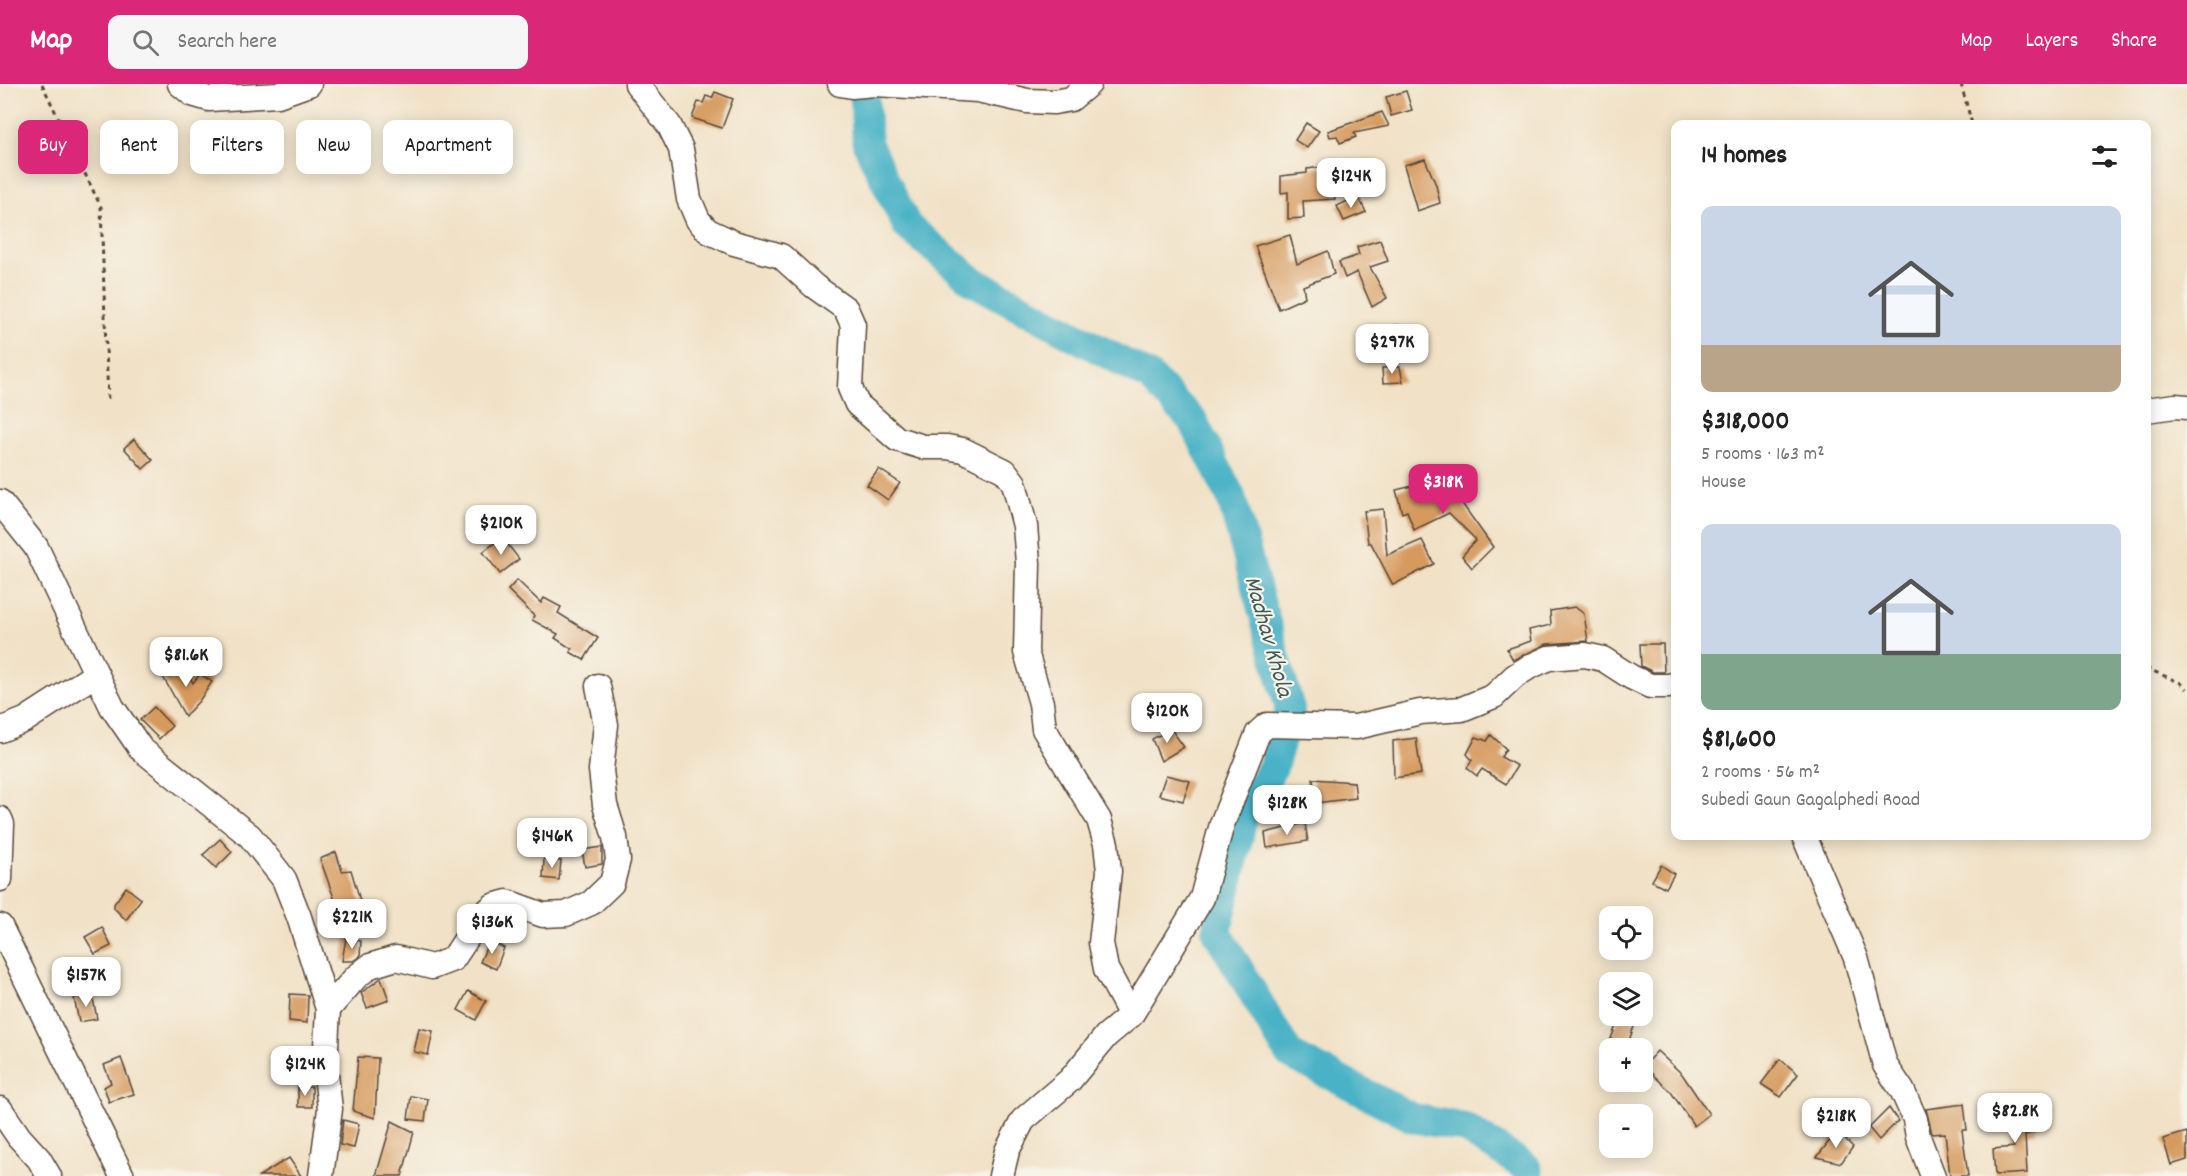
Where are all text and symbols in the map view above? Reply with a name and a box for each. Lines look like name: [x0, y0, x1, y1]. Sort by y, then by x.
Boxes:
search box: [108, 15, 528, 69]
text: Map: [30, 22, 72, 62]
icon: search: [129, 26, 162, 59]
text: Search here: [177, 27, 277, 58]
text: Map: [1961, 27, 1992, 57]
text: Layers: [2025, 27, 2078, 57]
text: Share: [2111, 27, 2157, 57]
chip: Buy: [18, 120, 88, 174]
chip: Rent: [100, 120, 178, 174]
chip: Filters: [190, 120, 284, 174]
chip: New: [296, 120, 371, 174]
chip: Apartment: [383, 120, 513, 174]
text: 14 homes: [1701, 138, 1787, 175]
icon: filters: [2088, 140, 2121, 173]
pin: $124K: [1309, 158, 1393, 209]
text: $124K: [1331, 163, 1371, 191]
icon: home: [1857, 245, 1965, 353]
pin: $297K: [1350, 324, 1434, 375]
text: $297K: [1370, 329, 1414, 357]
text: $318,000: [1701, 404, 1789, 441]
text: 5 rooms · 163 m²: [1701, 441, 1825, 469]
pin: $318K: [1401, 464, 1485, 515]
text: $318K: [1423, 469, 1463, 497]
text: House: [1701, 469, 1746, 497]
pin: $210K: [459, 505, 543, 556]
text: $210K: [479, 510, 523, 538]
icon: home: [1857, 563, 1965, 671]
water label: Madhav Khola: [1234, 573, 1301, 703]
pin: $81.6K: [137, 637, 235, 688]
text: $81.6K: [164, 642, 208, 670]
pin: $120K: [1125, 693, 1209, 744]
text: $120K: [1145, 698, 1189, 726]
text: $81,600: [1701, 722, 1776, 759]
text: 2 rooms · 56 m²: [1701, 759, 1820, 787]
pin: $128K: [1245, 785, 1329, 836]
text: Subedi Gaun Gagalphedi Road: [1701, 787, 1920, 815]
text: $128K: [1267, 790, 1307, 818]
pin: $146K: [510, 818, 594, 869]
text: $146K: [531, 823, 573, 851]
pin: $221K: [310, 899, 394, 950]
text: $221K: [331, 904, 373, 932]
pin: $136K: [450, 904, 534, 955]
map controls: [1599, 906, 1653, 1158]
button: locate: [1599, 906, 1653, 960]
text: $136K: [471, 909, 513, 937]
pin: $157K: [44, 957, 128, 1008]
text: $157K: [66, 962, 106, 990]
button: layers: [1599, 972, 1653, 1026]
button: +: [1599, 1038, 1653, 1092]
pin: $124K: [263, 1046, 347, 1097]
text: $124K: [285, 1051, 325, 1079]
pin: $82.8K: [1966, 1093, 2064, 1144]
pin: $218K: [1794, 1098, 1878, 1149]
text: $82.8K: [1991, 1098, 2039, 1126]
text: $218K: [1816, 1103, 1856, 1131]
button: −: [1599, 1104, 1653, 1158]

